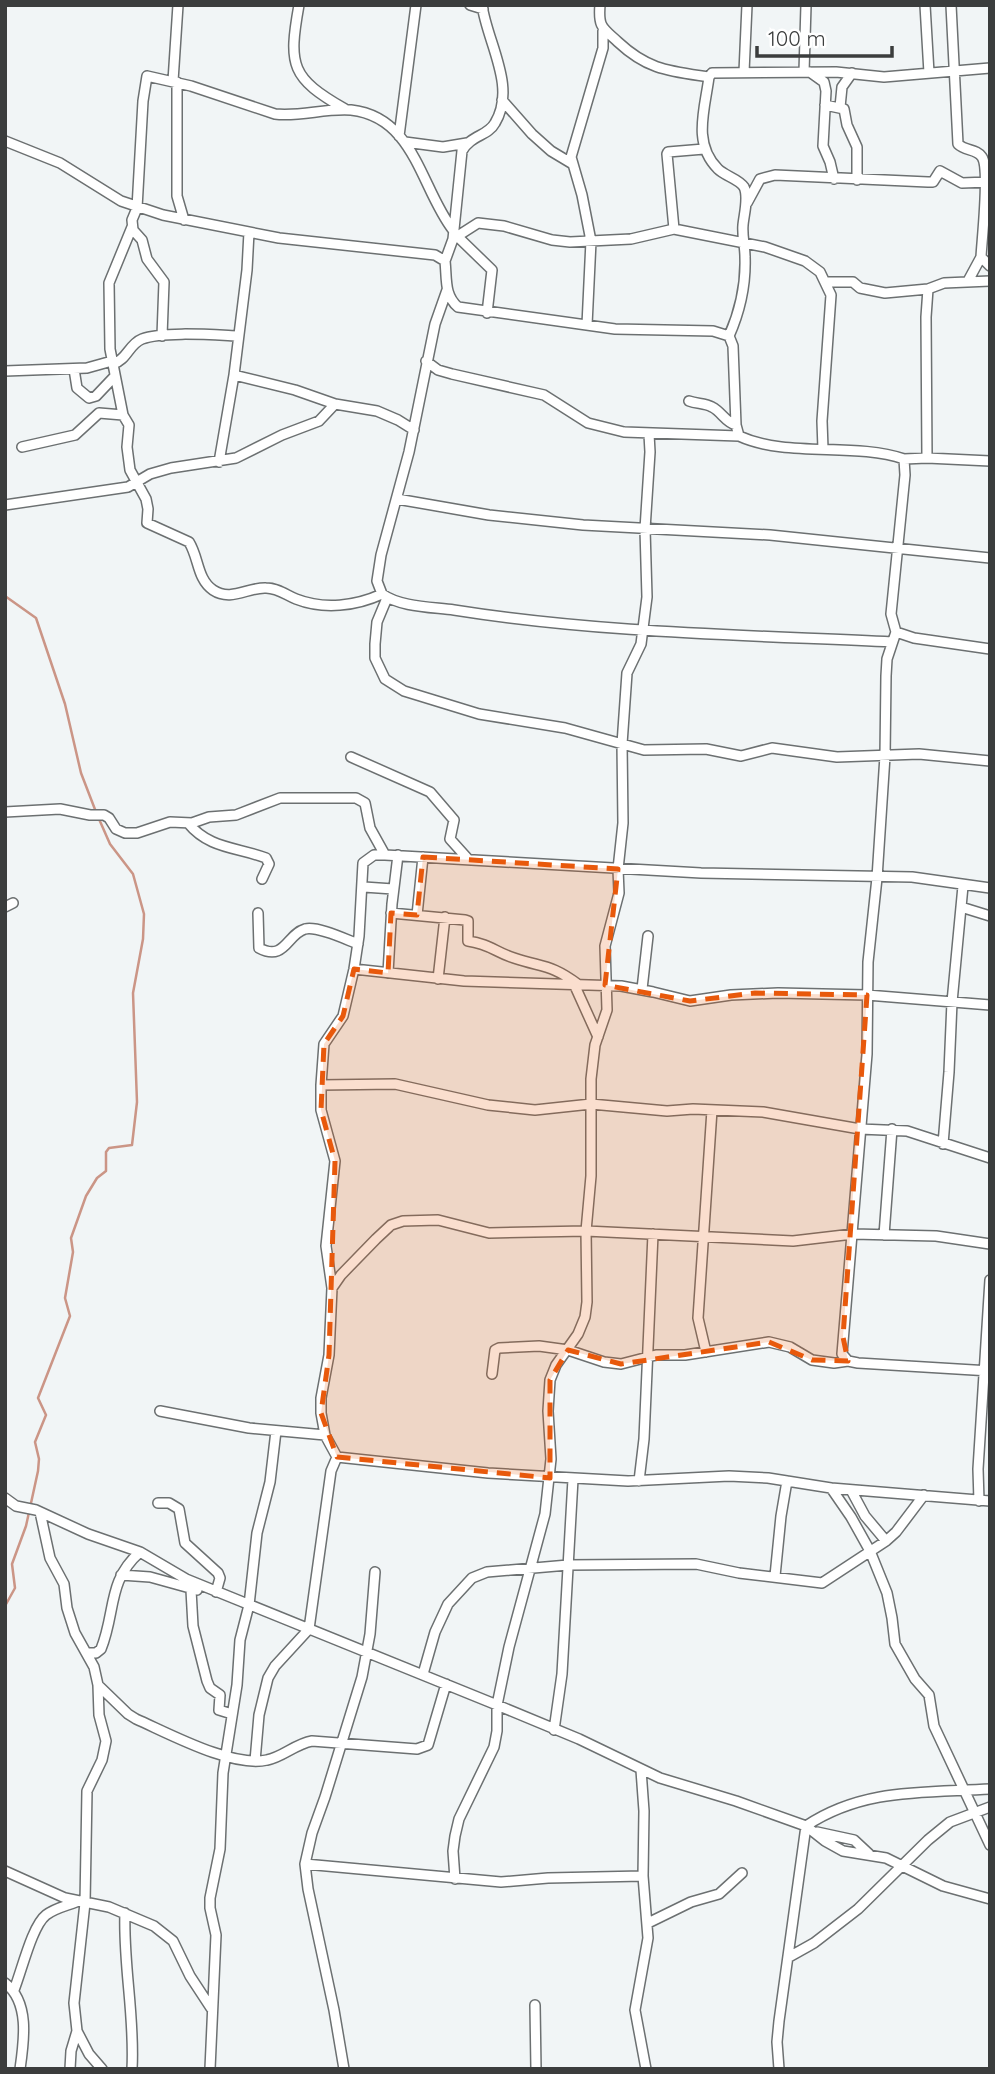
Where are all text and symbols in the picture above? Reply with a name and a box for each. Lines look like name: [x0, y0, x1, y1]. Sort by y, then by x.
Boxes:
scale bar: [757, 14, 892, 58]
text: 100 m: [768, 25, 826, 51]

